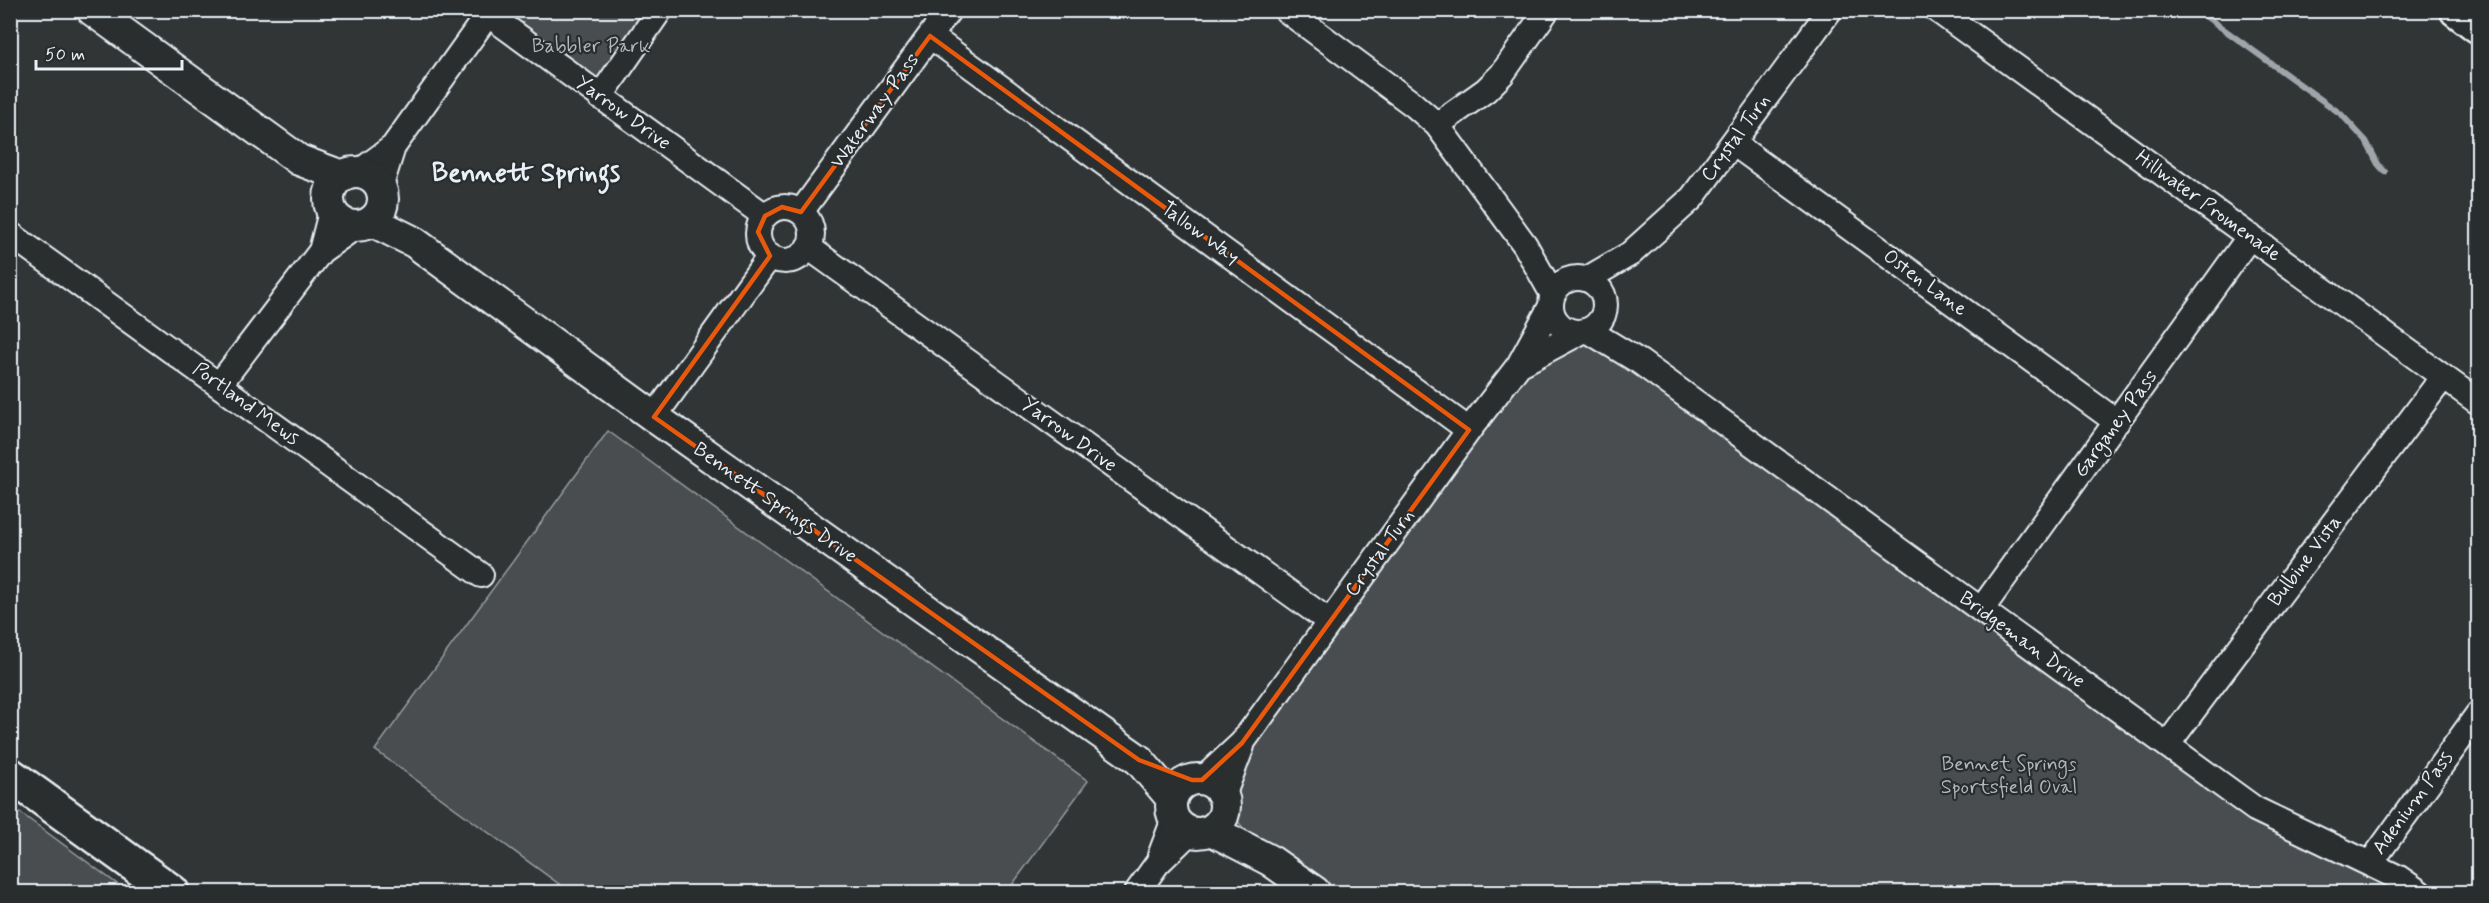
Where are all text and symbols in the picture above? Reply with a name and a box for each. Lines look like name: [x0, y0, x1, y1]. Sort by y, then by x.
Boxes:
scale bar: [36, 33, 182, 71]
park label: Babbler Park: [532, 33, 650, 60]
text: 50 m: [45, 43, 85, 67]
street label: Waterway Pass: [824, 48, 926, 174]
street label: Yarrow Drive: [570, 69, 676, 157]
street label: Crystal Turn: [1695, 89, 1777, 187]
street label: Hillwater Promenade: [2129, 144, 2287, 268]
district label: Bennett Springs: [432, 157, 620, 194]
street label: Tallow Way: [1155, 195, 1245, 271]
street label: Osten Lane: [1877, 243, 1973, 323]
street label: Portland Mews: [187, 356, 305, 452]
street label: Garganey Pass: [2068, 365, 2165, 484]
street label: Yarrow Drive: [1016, 391, 1122, 479]
street label: Bennett Springs Drive: [687, 436, 862, 571]
street label: Crystal Turn: [1339, 504, 1421, 602]
street label: Bulbine Vista: [2262, 510, 2348, 612]
street label: Bridgeman Drive: [1954, 585, 2090, 695]
street label: Adenium Pass: [2366, 746, 2460, 860]
park label: Bennet Springs Sportsfield Oval: [1941, 751, 2077, 801]

